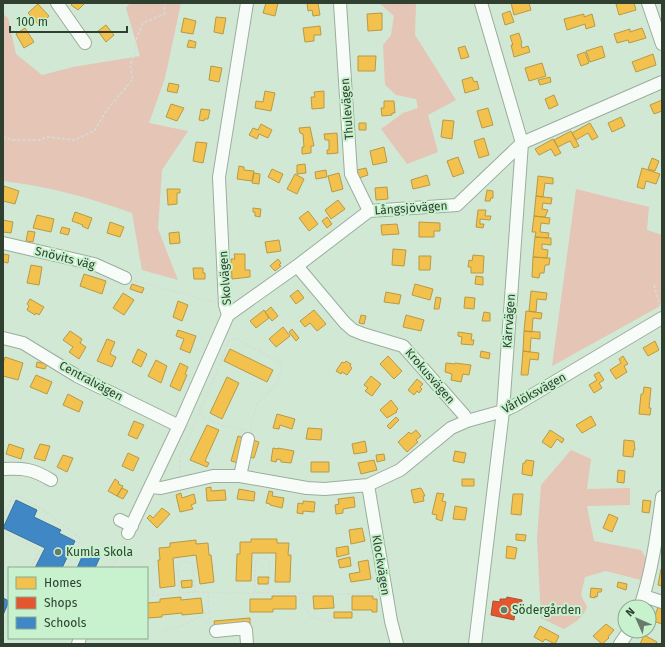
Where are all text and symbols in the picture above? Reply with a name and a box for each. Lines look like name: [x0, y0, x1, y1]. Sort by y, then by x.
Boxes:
scale bar: [10, 8, 127, 34]
text: 100 m: [16, 15, 48, 29]
street label: Thulevägen: [338, 78, 356, 140]
street label: Långsjövägen: [374, 198, 448, 218]
street label: Snövits väg: [34, 244, 97, 272]
street label: Skolvägen: [216, 250, 234, 306]
street label: Kärrvägen: [500, 293, 518, 349]
street label: Krokusvägen: [402, 346, 458, 406]
street label: Centralvägen: [57, 358, 125, 404]
street label: Vårlöksvägen: [500, 370, 568, 416]
street label: Klockvägen: [369, 534, 393, 596]
place label: Kumla Skola: [66, 545, 133, 559]
marker: Kumla Skola: [53, 547, 63, 557]
legend: [8, 567, 148, 639]
text: Homes: [44, 576, 82, 590]
text: Shops: [44, 596, 78, 610]
north arrow: [617, 599, 657, 639]
place label: Södergården: [512, 603, 581, 617]
marker: Södergården: [499, 605, 509, 615]
text: N: [623, 605, 637, 619]
text: Schools: [44, 616, 87, 630]

